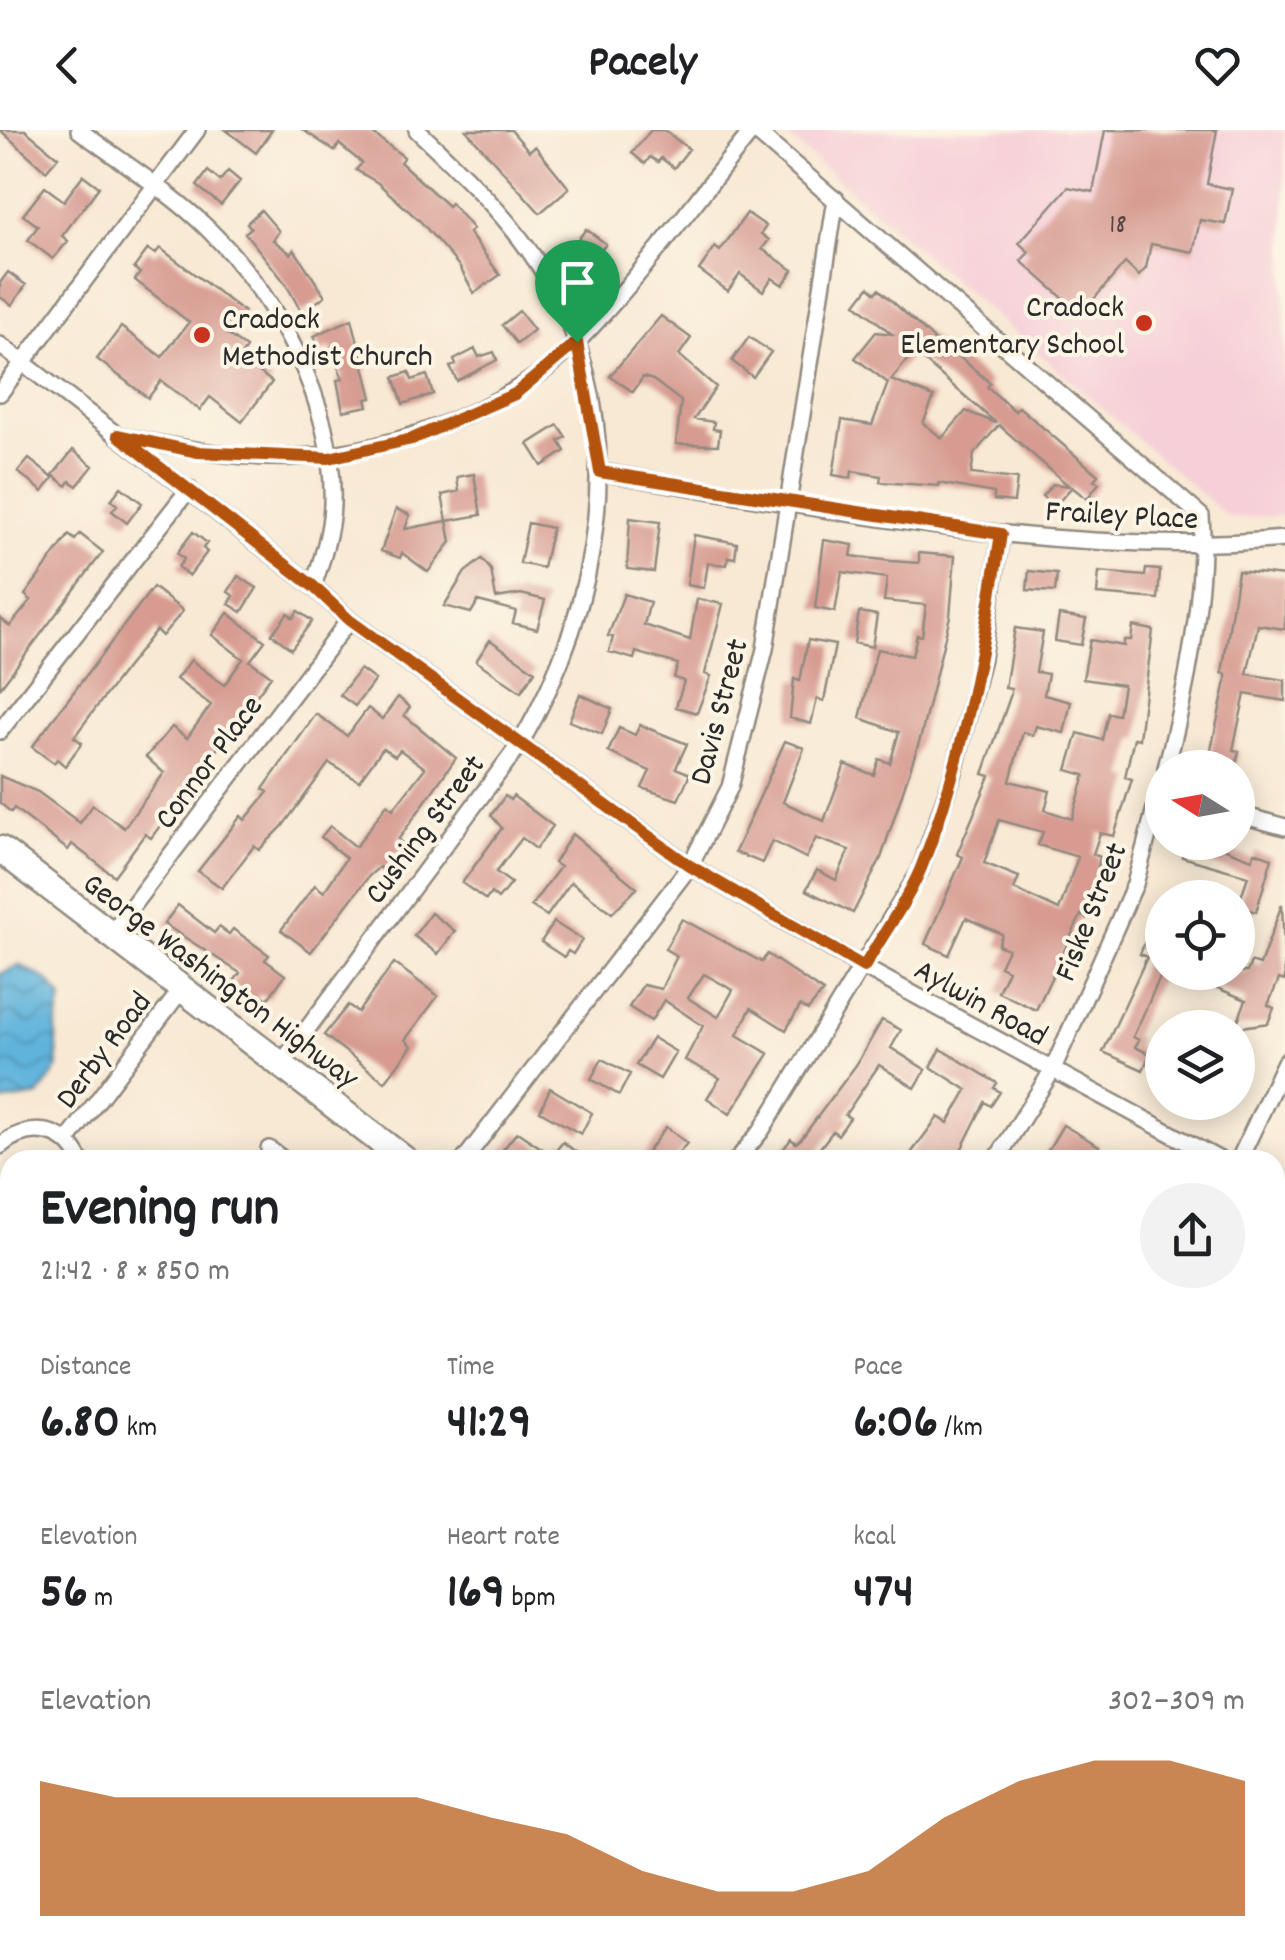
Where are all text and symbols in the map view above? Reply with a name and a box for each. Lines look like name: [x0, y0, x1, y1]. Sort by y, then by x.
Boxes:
text: Pacely: [588, 33, 697, 97]
icon: back: [40, 38, 95, 93]
icon: heart: [1190, 38, 1245, 93]
house number: 18: [1109, 207, 1127, 247]
pin: [535, 240, 620, 343]
icon: arrive: [550, 255, 605, 310]
place label: Cradock Elementary School: [900, 287, 1124, 370]
place label: Cradock Methodist Church: [222, 299, 433, 382]
marker: Cradock Elementary School: [1133, 312, 1155, 334]
marker: Cradock Methodist Church: [191, 324, 213, 346]
street label: Frailey Place: [1044, 491, 1199, 545]
street label: Davis Street: [680, 634, 763, 790]
street label: Connor Place: [145, 687, 277, 841]
street label: Cushing Street: [355, 746, 499, 916]
north arrow: [1145, 750, 1255, 860]
map controls: [1145, 750, 1255, 1120]
street label: Fiske Street: [1045, 836, 1142, 989]
street label: George Washington Highway: [71, 864, 368, 1103]
button: locate: [1145, 880, 1255, 990]
street label: Aylwin Road: [904, 950, 1055, 1061]
street label: Derby Road: [47, 984, 165, 1120]
button: layers: [1145, 1010, 1255, 1120]
text: Evening run: [40, 1173, 279, 1252]
button: share: [1140, 1183, 1245, 1288]
text: 21:42 · 8 × 850 m: [40, 1250, 230, 1296]
text: Distance: [40, 1349, 131, 1389]
text: Time: [447, 1349, 495, 1389]
text: Pace: [853, 1349, 903, 1389]
text: 6.80: [40, 1389, 120, 1461]
text: 41:29: [447, 1389, 531, 1461]
text: 6:06: [853, 1389, 938, 1461]
text: km: [120, 1410, 157, 1450]
text: /km: [938, 1410, 983, 1450]
text: Elevation: [40, 1519, 137, 1559]
text: Heart rate: [447, 1519, 560, 1559]
text: kcal: [853, 1519, 896, 1559]
text: 56: [40, 1559, 88, 1631]
text: 169: [447, 1559, 505, 1631]
text: 474: [853, 1559, 914, 1631]
text: m: [88, 1580, 113, 1620]
text: bpm: [505, 1580, 556, 1620]
text: Elevation: [40, 1680, 151, 1726]
text: 302–309 m: [1108, 1680, 1245, 1726]

